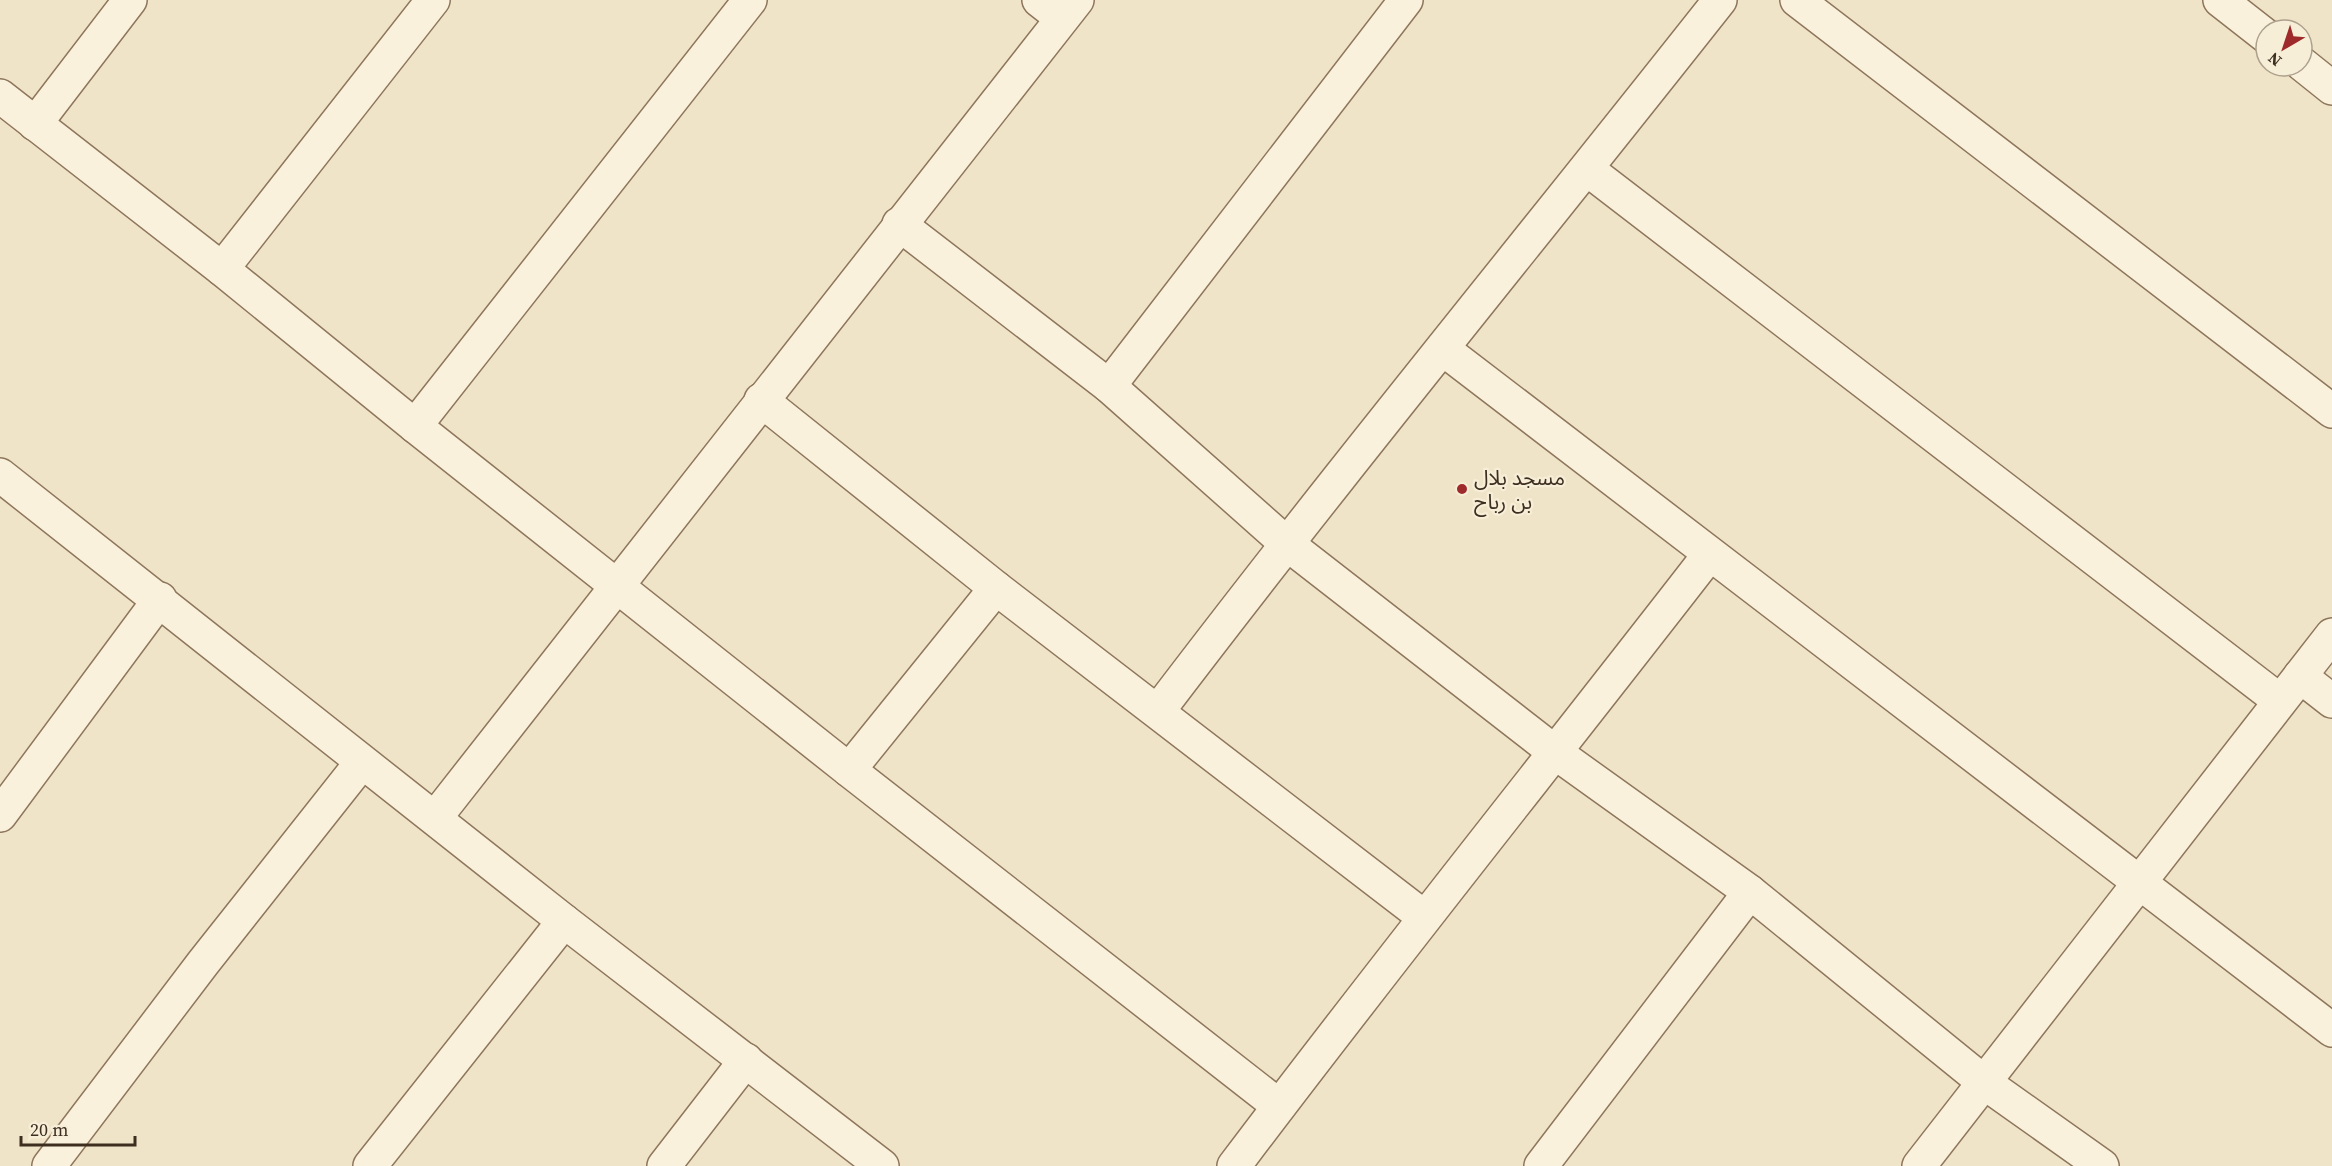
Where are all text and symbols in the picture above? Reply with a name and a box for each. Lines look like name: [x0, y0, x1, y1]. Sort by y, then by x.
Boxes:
north arrow: [2254, 18, 2314, 78]
text: N: [2263, 47, 2286, 72]
place label: مسجد بلال بن رباح: [1474, 463, 1565, 517]
marker: مسجد بلال بن رباح: [1455, 482, 1469, 496]
scale bar: [21, 1109, 135, 1147]
text: 20 m: [30, 1117, 68, 1142]

